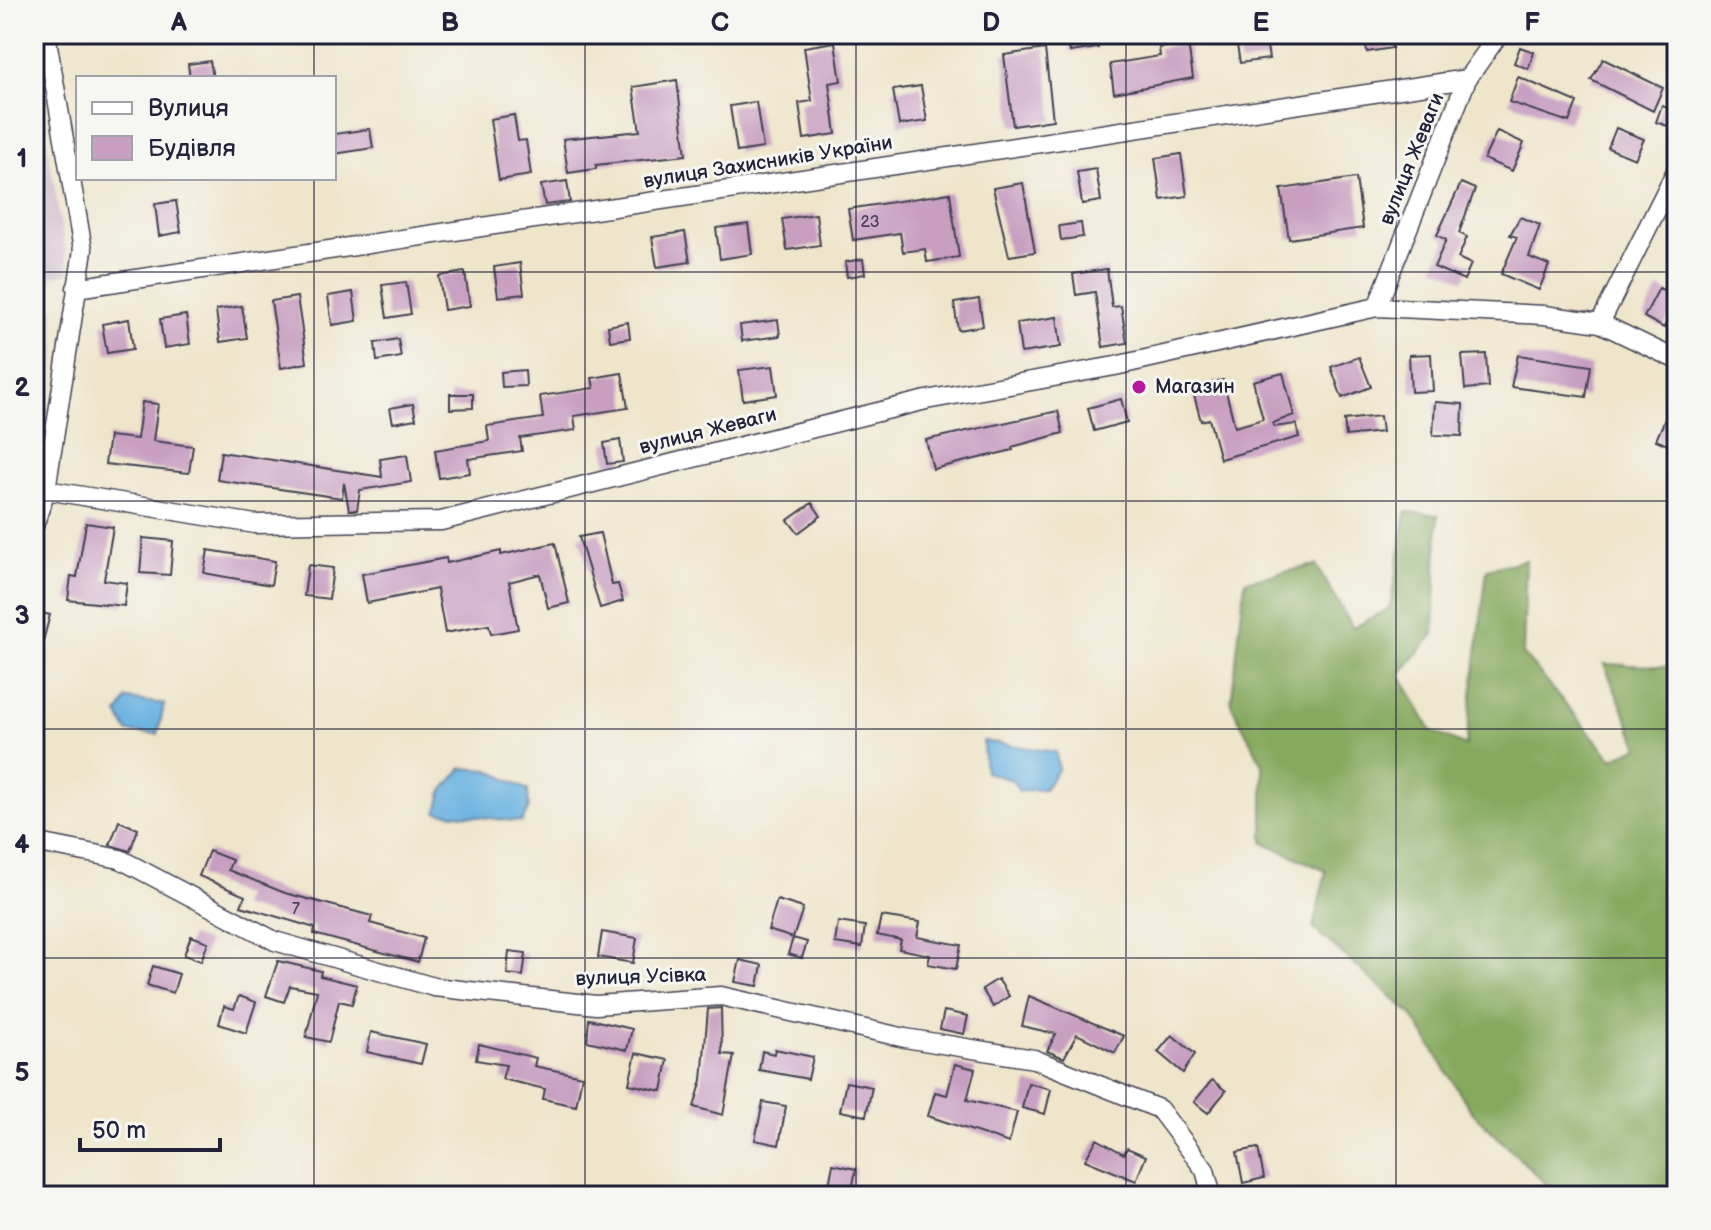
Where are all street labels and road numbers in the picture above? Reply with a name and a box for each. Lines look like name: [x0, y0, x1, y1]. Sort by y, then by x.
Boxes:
street label: вулиця Жеваги: [1375, 89, 1449, 229]
street label: вулиця Захисників України: [642, 130, 894, 194]
street label: вулиця Жеваги: [637, 402, 779, 460]
street label: вулиця Усівка: [575, 963, 707, 991]

